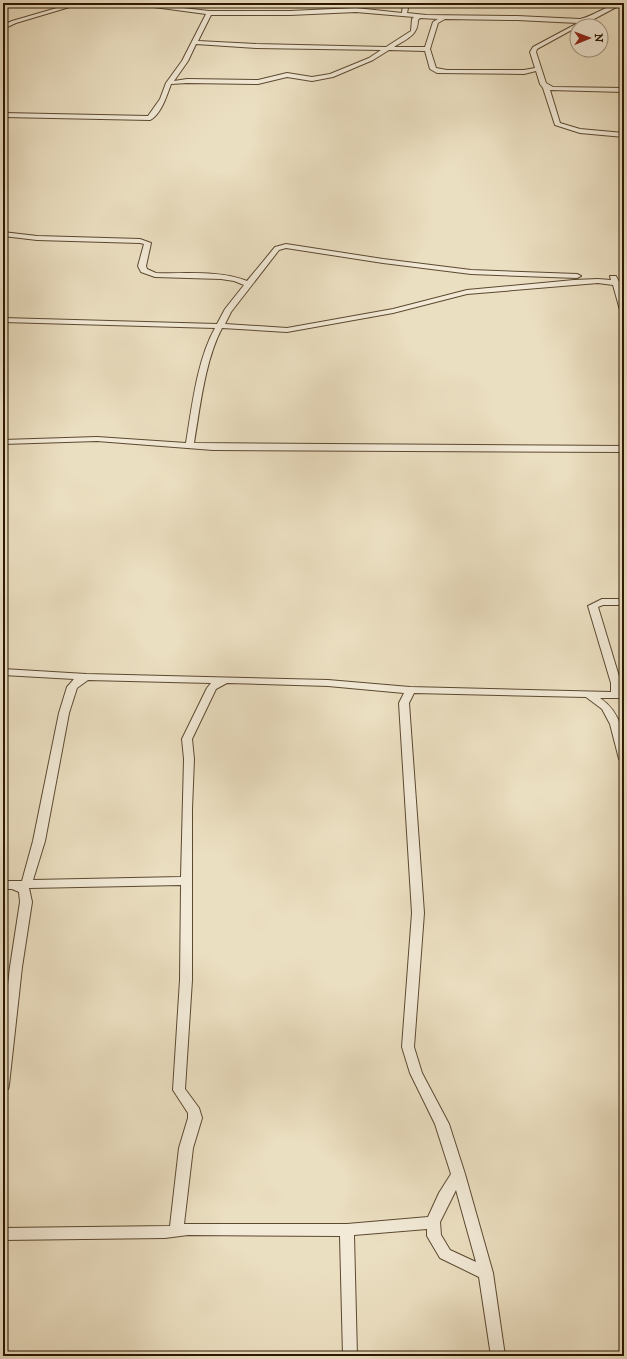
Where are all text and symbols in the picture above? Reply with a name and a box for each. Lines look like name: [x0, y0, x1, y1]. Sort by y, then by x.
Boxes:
north arrow: [569, 18, 609, 58]
text: N: [591, 33, 605, 42]

